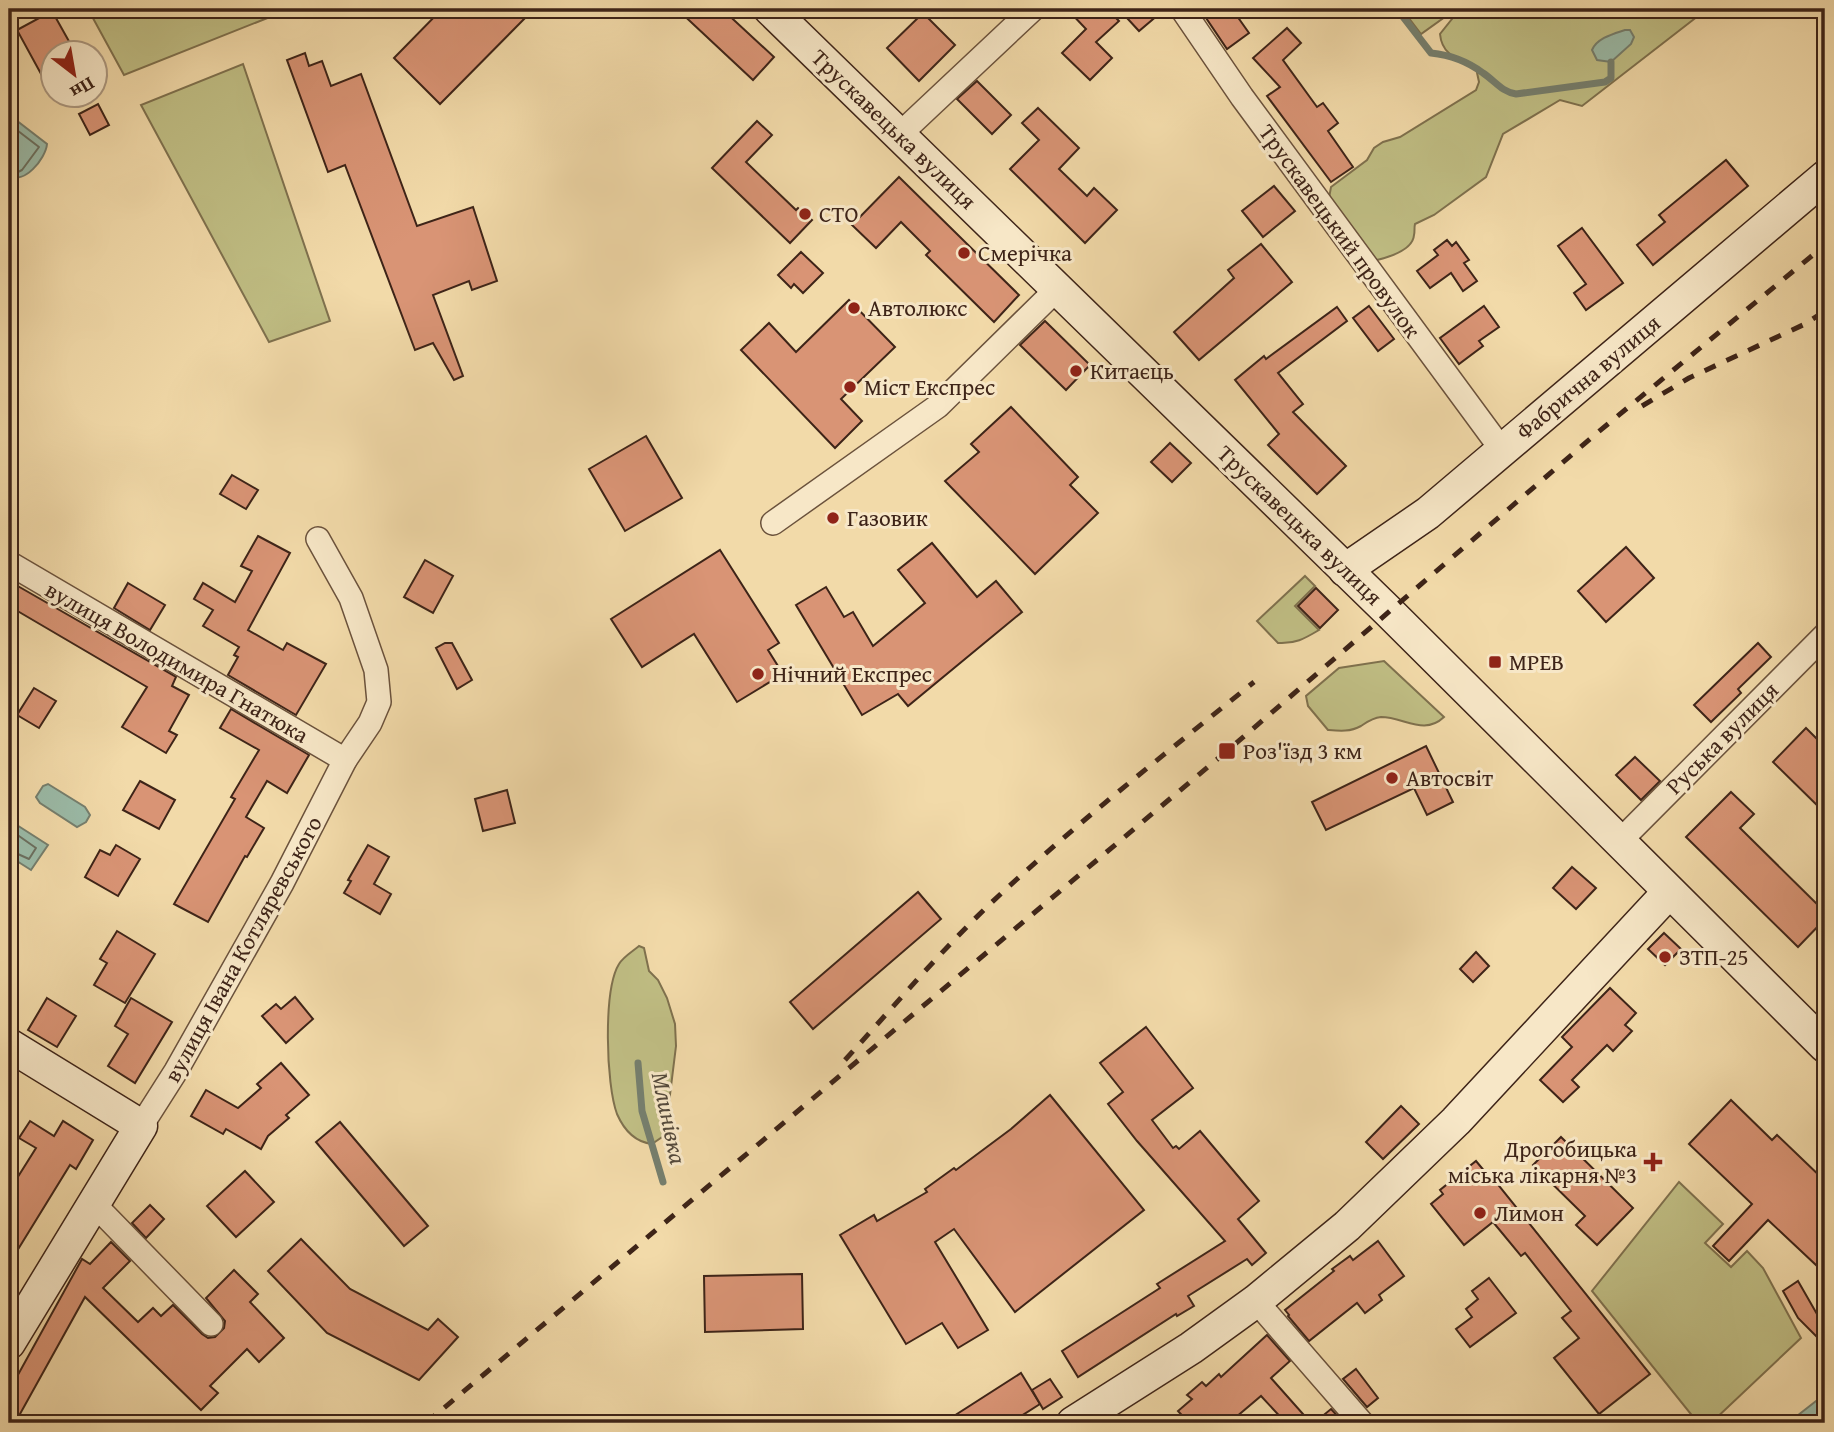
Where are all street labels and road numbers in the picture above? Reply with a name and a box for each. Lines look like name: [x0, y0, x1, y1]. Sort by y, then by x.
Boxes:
street label: Трускавецька вулиця: [804, 41, 985, 217]
street label: Трускавецький провулок: [1251, 117, 1429, 344]
street label: Фабрична вулиця: [1508, 306, 1667, 447]
street label: Трускавецька вулиця: [1210, 437, 1391, 613]
street label: вулиця Володимира Гнатюка: [39, 572, 315, 751]
street label: Руська вулиця: [1658, 674, 1786, 801]
street label: вулиця Івана Котляревського: [155, 810, 330, 1088]

